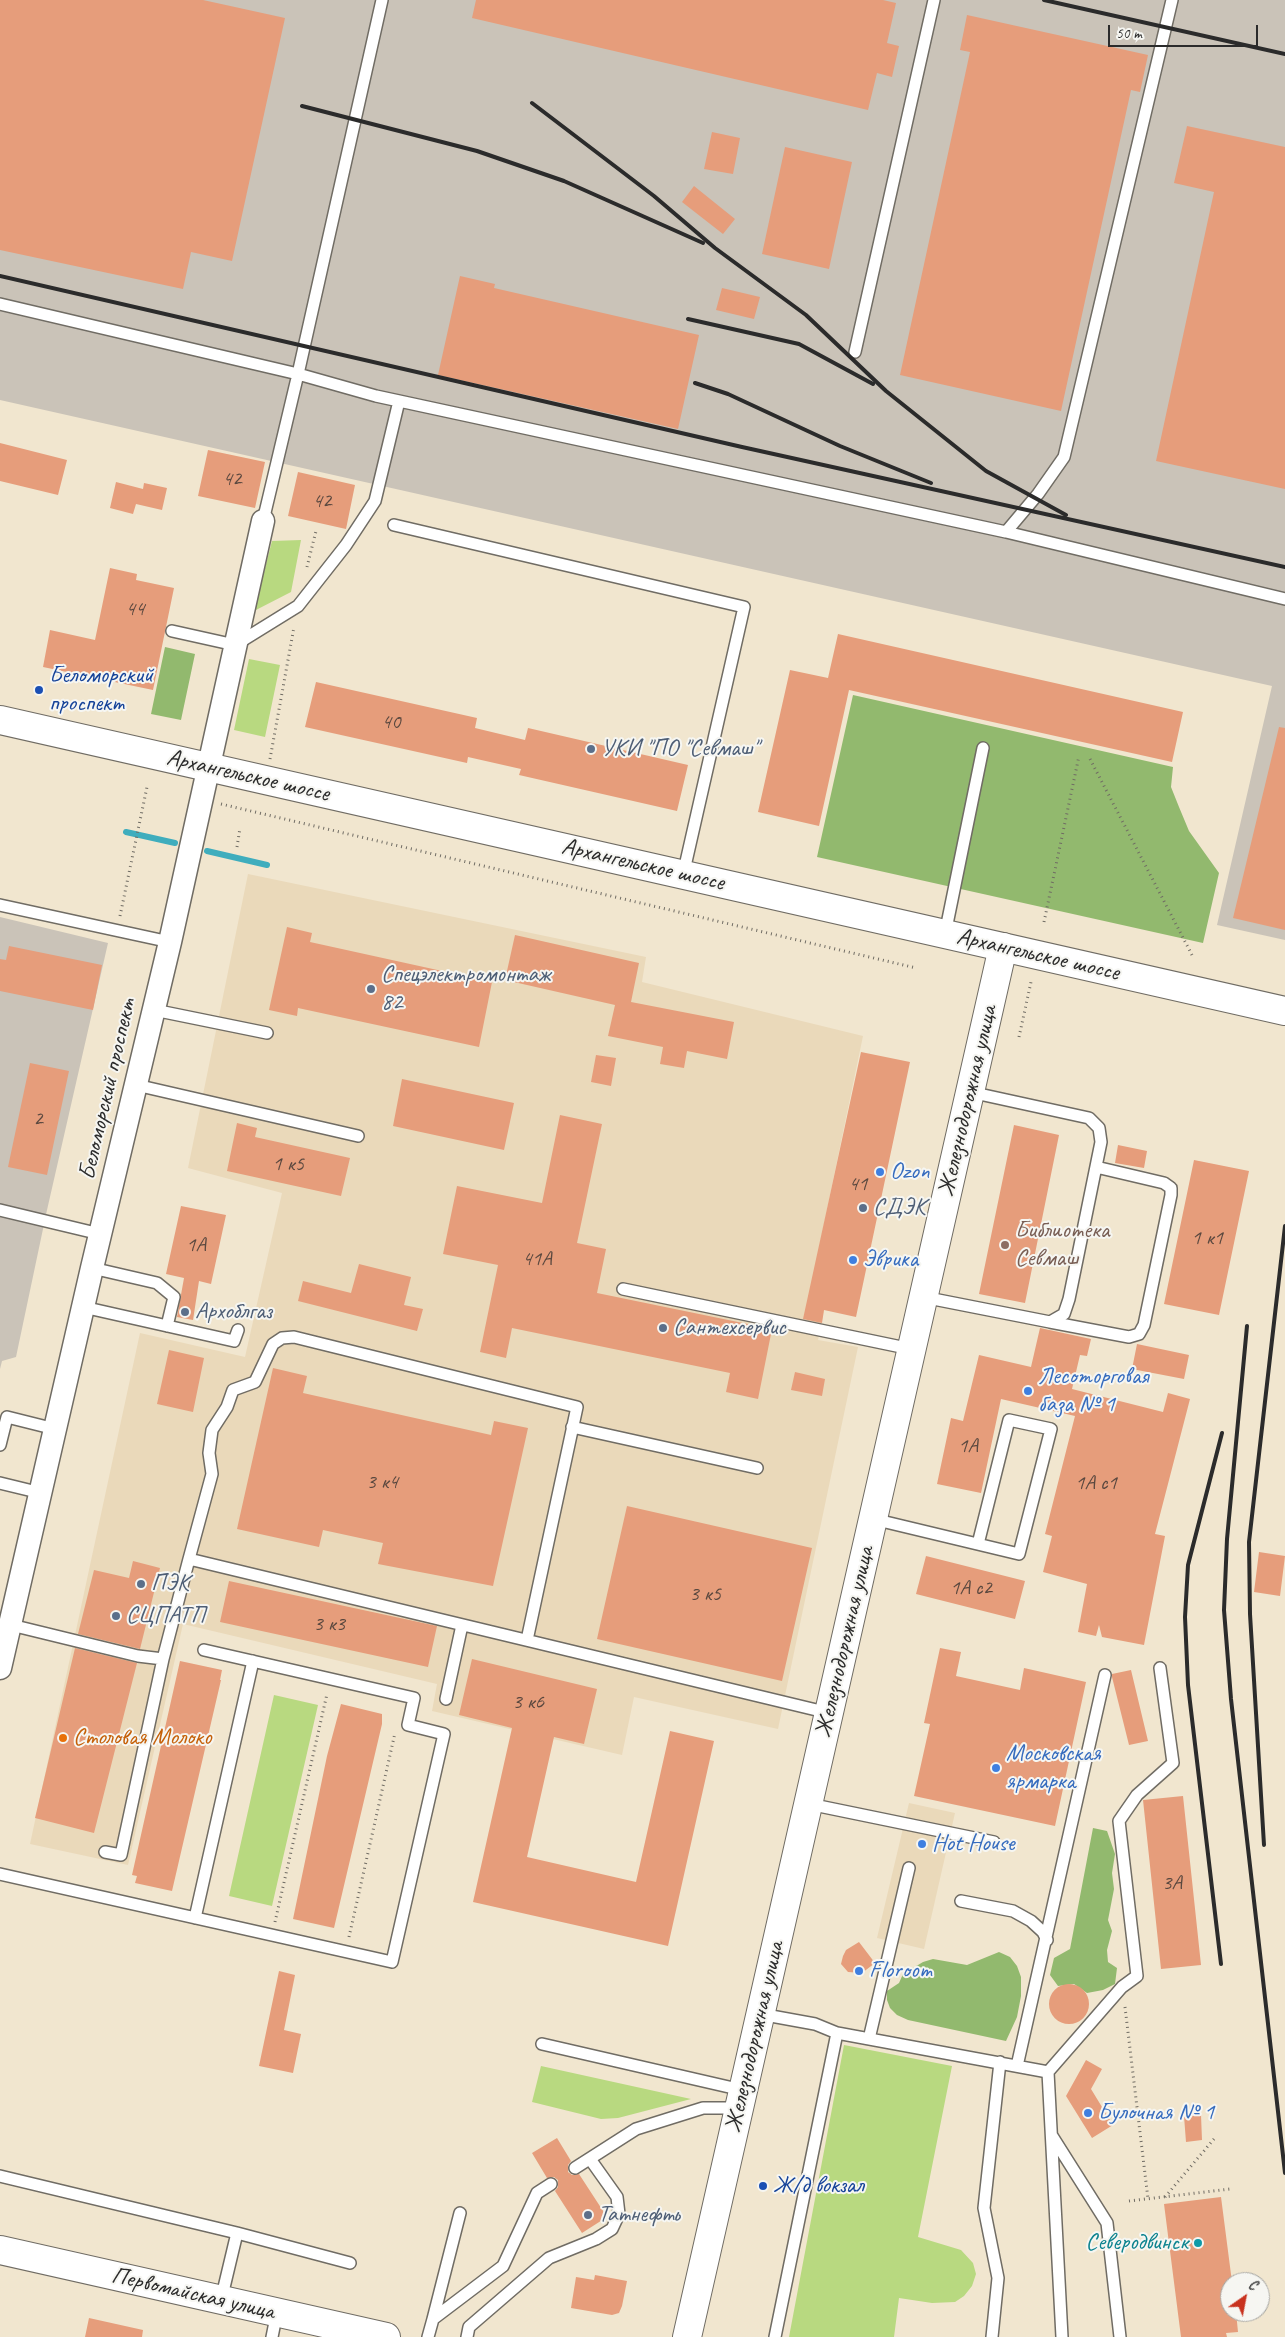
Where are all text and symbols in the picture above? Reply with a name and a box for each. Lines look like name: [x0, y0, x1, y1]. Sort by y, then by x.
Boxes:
scale bar: [1110, 15, 1260, 47]
text: 50 m: [1116, 24, 1142, 43]
house number: 42: [223, 466, 241, 492]
house number: 42: [313, 488, 331, 514]
house number: 44: [126, 596, 144, 622]
place label: Беломорский проспект: [49, 662, 153, 718]
marker: Беломорский проспект: [33, 684, 45, 696]
house number: 40: [382, 709, 400, 735]
place label: УКИ "ПО "Севмаш": [601, 735, 758, 763]
street label: Архангельское шоссе: [164, 743, 332, 809]
marker: УКИ "ПО "Севмаш": [585, 743, 597, 755]
street label: Архангельское шоссе: [559, 832, 727, 898]
street label: Архангельское шоссе: [954, 922, 1122, 988]
place label: Спецэлектромонтаж 82: [381, 961, 550, 1017]
marker: Спецэлектромонтаж 82: [365, 983, 377, 995]
street label: Беломорский проспект: [73, 996, 143, 1182]
street label: Железнодорожная улица: [932, 1003, 1004, 1199]
house number: 2: [33, 1106, 43, 1132]
house number: 1 к5: [272, 1151, 304, 1177]
place label: Ozon: [890, 1158, 929, 1186]
marker: Ozon: [874, 1166, 886, 1178]
house number: 41: [849, 1171, 867, 1197]
place label: СДЭК: [873, 1194, 926, 1222]
marker: СДЭК: [857, 1202, 869, 1214]
place label: Библиотека Севмаш: [1015, 1217, 1109, 1273]
house number: 1 к1: [1191, 1225, 1223, 1251]
house number: 1А: [186, 1232, 206, 1258]
marker: Библиотека Севмаш: [999, 1239, 1011, 1251]
house number: 41А: [522, 1246, 552, 1272]
place label: Эврика: [863, 1246, 918, 1274]
marker: Эврика: [847, 1254, 859, 1266]
place label: Архоблгаз: [195, 1298, 271, 1326]
marker: Архоблгаз: [179, 1306, 191, 1318]
place label: Сантехсервис: [673, 1314, 786, 1342]
marker: Сантехсервис: [657, 1322, 669, 1334]
place label: Лесоторговая база № 1: [1038, 1363, 1149, 1419]
marker: Лесоторговая база № 1: [1022, 1385, 1034, 1397]
house number: 1А: [958, 1433, 978, 1459]
house number: 3 к4: [366, 1469, 398, 1495]
house number: 1А с1: [1075, 1470, 1117, 1496]
street label: Железнодорожная улица: [809, 1544, 881, 1740]
place label: ПЭК: [151, 1570, 189, 1598]
house number: 1А с2: [950, 1575, 992, 1601]
marker: ПЭК: [135, 1578, 147, 1590]
house number: 3 к5: [689, 1581, 721, 1607]
place label: СЦПАТП: [126, 1602, 204, 1630]
marker: СЦПАТП: [110, 1610, 122, 1622]
house number: 3 к3: [313, 1611, 345, 1637]
house number: 3 к6: [512, 1689, 544, 1715]
place label: Столовая Молоко: [73, 1724, 212, 1752]
marker: Столовая Молоко: [57, 1732, 69, 1744]
place label: Московская ярмарка: [1006, 1740, 1101, 1796]
marker: Московская ярмарка: [990, 1762, 1002, 1774]
place label: Hot House: [932, 1830, 1015, 1858]
marker: Hot House: [916, 1838, 928, 1850]
house number: 3А: [1162, 1870, 1182, 1896]
street label: Железнодорожная улица: [719, 1939, 791, 2135]
place label: Floroom: [869, 1957, 932, 1985]
marker: Floroom: [853, 1965, 865, 1977]
place label: Булочная № 1: [1098, 2099, 1214, 2127]
marker: Булочная № 1: [1082, 2107, 1094, 2119]
place label: Ж/д вокзал: [773, 2172, 864, 2200]
marker: Ж/д вокзал: [757, 2180, 769, 2192]
place label: Татнефть: [598, 2201, 680, 2229]
marker: Татнефть: [582, 2209, 594, 2221]
place label: Северодвинск: [1086, 2229, 1188, 2257]
marker: Северодвинск: [1192, 2237, 1204, 2249]
street label: Первомайская улица: [109, 2261, 277, 2327]
north arrow: [1220, 2272, 1270, 2322]
text: С: [1245, 2276, 1260, 2294]

